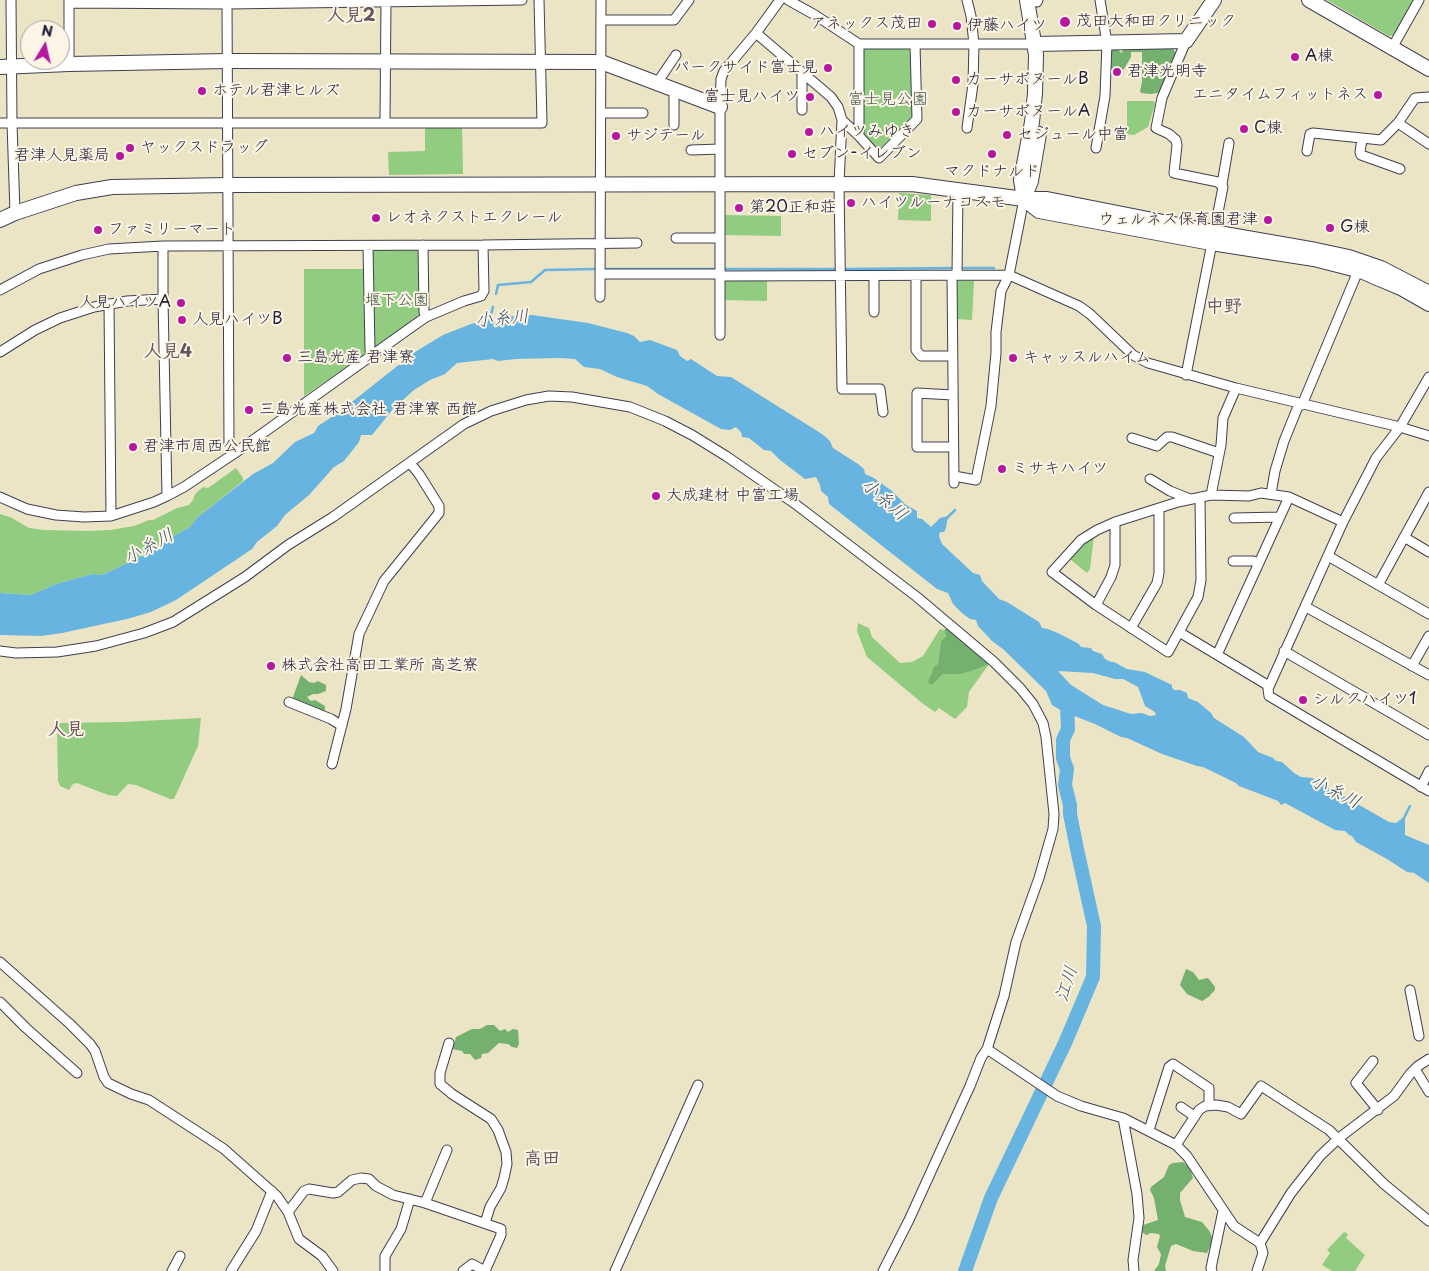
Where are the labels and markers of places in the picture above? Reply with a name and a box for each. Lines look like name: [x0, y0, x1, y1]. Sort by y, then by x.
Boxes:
place label: 茂田大和田クリニック: [1076, 12, 1236, 32]
place label: アネックス茂田: [810, 14, 922, 34]
marker: 茂田大和田クリニック: [1058, 15, 1072, 29]
place label: 伊藤ハイツ: [967, 16, 1047, 36]
marker: アネックス茂田: [926, 18, 938, 30]
marker: 伊藤ハイツ: [951, 20, 963, 32]
place label: A棟: [1305, 47, 1333, 67]
marker: A棟: [1289, 51, 1301, 63]
place label: パークサイド富士見: [674, 58, 818, 78]
marker: パークサイド富士見: [822, 62, 834, 74]
place label: 君津光明寺: [1127, 62, 1207, 82]
marker: 君津光明寺: [1111, 66, 1123, 78]
place label: カーサボヌールB: [966, 70, 1089, 90]
marker: カーサボヌールB: [950, 74, 962, 86]
place label: ホテル君津ヒルズ: [212, 81, 340, 101]
marker: ホテル君津ヒルズ: [196, 85, 208, 97]
place label: エニタイムフィットネス: [1192, 85, 1368, 105]
place label: 富士見ハイツ: [704, 87, 800, 107]
marker: エニタイムフィットネス: [1372, 89, 1384, 101]
marker: 富士見ハイツ: [804, 91, 816, 103]
place label: カーサボヌールA: [966, 102, 1090, 122]
marker: カーサボヌールA: [950, 106, 962, 118]
place label: C棟: [1254, 119, 1282, 139]
place label: ハイツみゆき: [819, 122, 915, 142]
marker: C棟: [1238, 123, 1250, 135]
place label: セジュール中富: [1017, 125, 1129, 145]
place label: サジテール: [626, 126, 706, 146]
marker: ハイツみゆき: [803, 126, 815, 138]
marker: セジュール中富: [1001, 129, 1013, 141]
marker: サジテール: [610, 130, 622, 142]
place label: ヤックスドラッグ: [140, 138, 268, 158]
marker: ヤックスドラッグ: [124, 142, 136, 154]
place label: セブン-イレブン: [802, 144, 922, 164]
place label: 君津人見薬局: [14, 146, 110, 166]
marker: セブン-イレブン: [786, 148, 798, 160]
marker: マクドナルド: [986, 148, 998, 160]
marker: 君津人見薬局: [114, 150, 126, 162]
place label: マクドナルド: [944, 162, 1040, 182]
place label: ハイツルーナコスモ: [861, 193, 1006, 213]
marker: ハイツルーナコスモ: [845, 197, 857, 209]
place label: 第20正和荘: [749, 198, 836, 218]
marker: 第20正和荘: [733, 202, 745, 214]
place label: レオネクストエクレール: [386, 208, 563, 228]
place label: ウェルネス保育園君津: [1098, 210, 1258, 230]
marker: レオネクストエクレール: [370, 212, 382, 224]
marker: ウェルネス保育園君津: [1262, 214, 1274, 226]
place label: G棟: [1340, 218, 1369, 238]
place label: ファミリーマート: [108, 220, 236, 240]
marker: G棟: [1324, 222, 1336, 234]
marker: ファミリーマート: [92, 224, 104, 236]
place label: 人見ハイツA: [79, 293, 171, 313]
marker: 人見ハイツA: [175, 297, 187, 309]
place label: 人見ハイツB: [192, 310, 283, 330]
marker: 人見ハイツB: [176, 314, 188, 326]
place label: 三島光産 君津寮: [297, 348, 414, 368]
place label: キャッスルハイム: [1023, 348, 1151, 368]
marker: 三島光産 君津寮: [281, 352, 293, 364]
marker: キャッスルハイム: [1007, 352, 1019, 364]
place label: 三島光産株式会社 君津寮 西館: [259, 400, 477, 420]
marker: 三島光産株式会社 君津寮 西館: [243, 404, 255, 416]
place label: 君津市周西公民館: [143, 437, 271, 457]
marker: 君津市周西公民館: [127, 441, 139, 453]
place label: ミサキハイツ: [1012, 459, 1108, 479]
marker: ミサキハイツ: [996, 463, 1008, 475]
place label: 大成建材 中富工場: [666, 486, 799, 506]
marker: 大成建材 中富工場: [650, 490, 662, 502]
place label: 株式会社高田工業所 高芝寮: [281, 656, 478, 676]
marker: 株式会社高田工業所 高芝寮: [265, 660, 277, 672]
place label: シルクハイツ1: [1313, 690, 1416, 710]
marker: シルクハイツ1: [1297, 694, 1309, 706]

